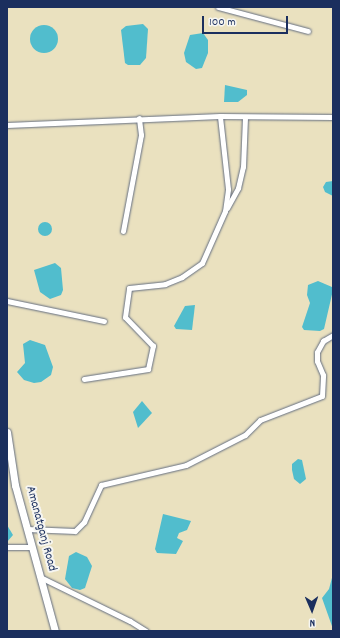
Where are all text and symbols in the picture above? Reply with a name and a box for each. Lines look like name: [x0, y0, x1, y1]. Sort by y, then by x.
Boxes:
scale bar: [204, 8, 290, 34]
text: 100 m: [209, 14, 236, 31]
street label: Amanatganj Road: [21, 485, 59, 573]
north arrow: [292, 590, 332, 630]
text: N: [309, 614, 315, 630]

